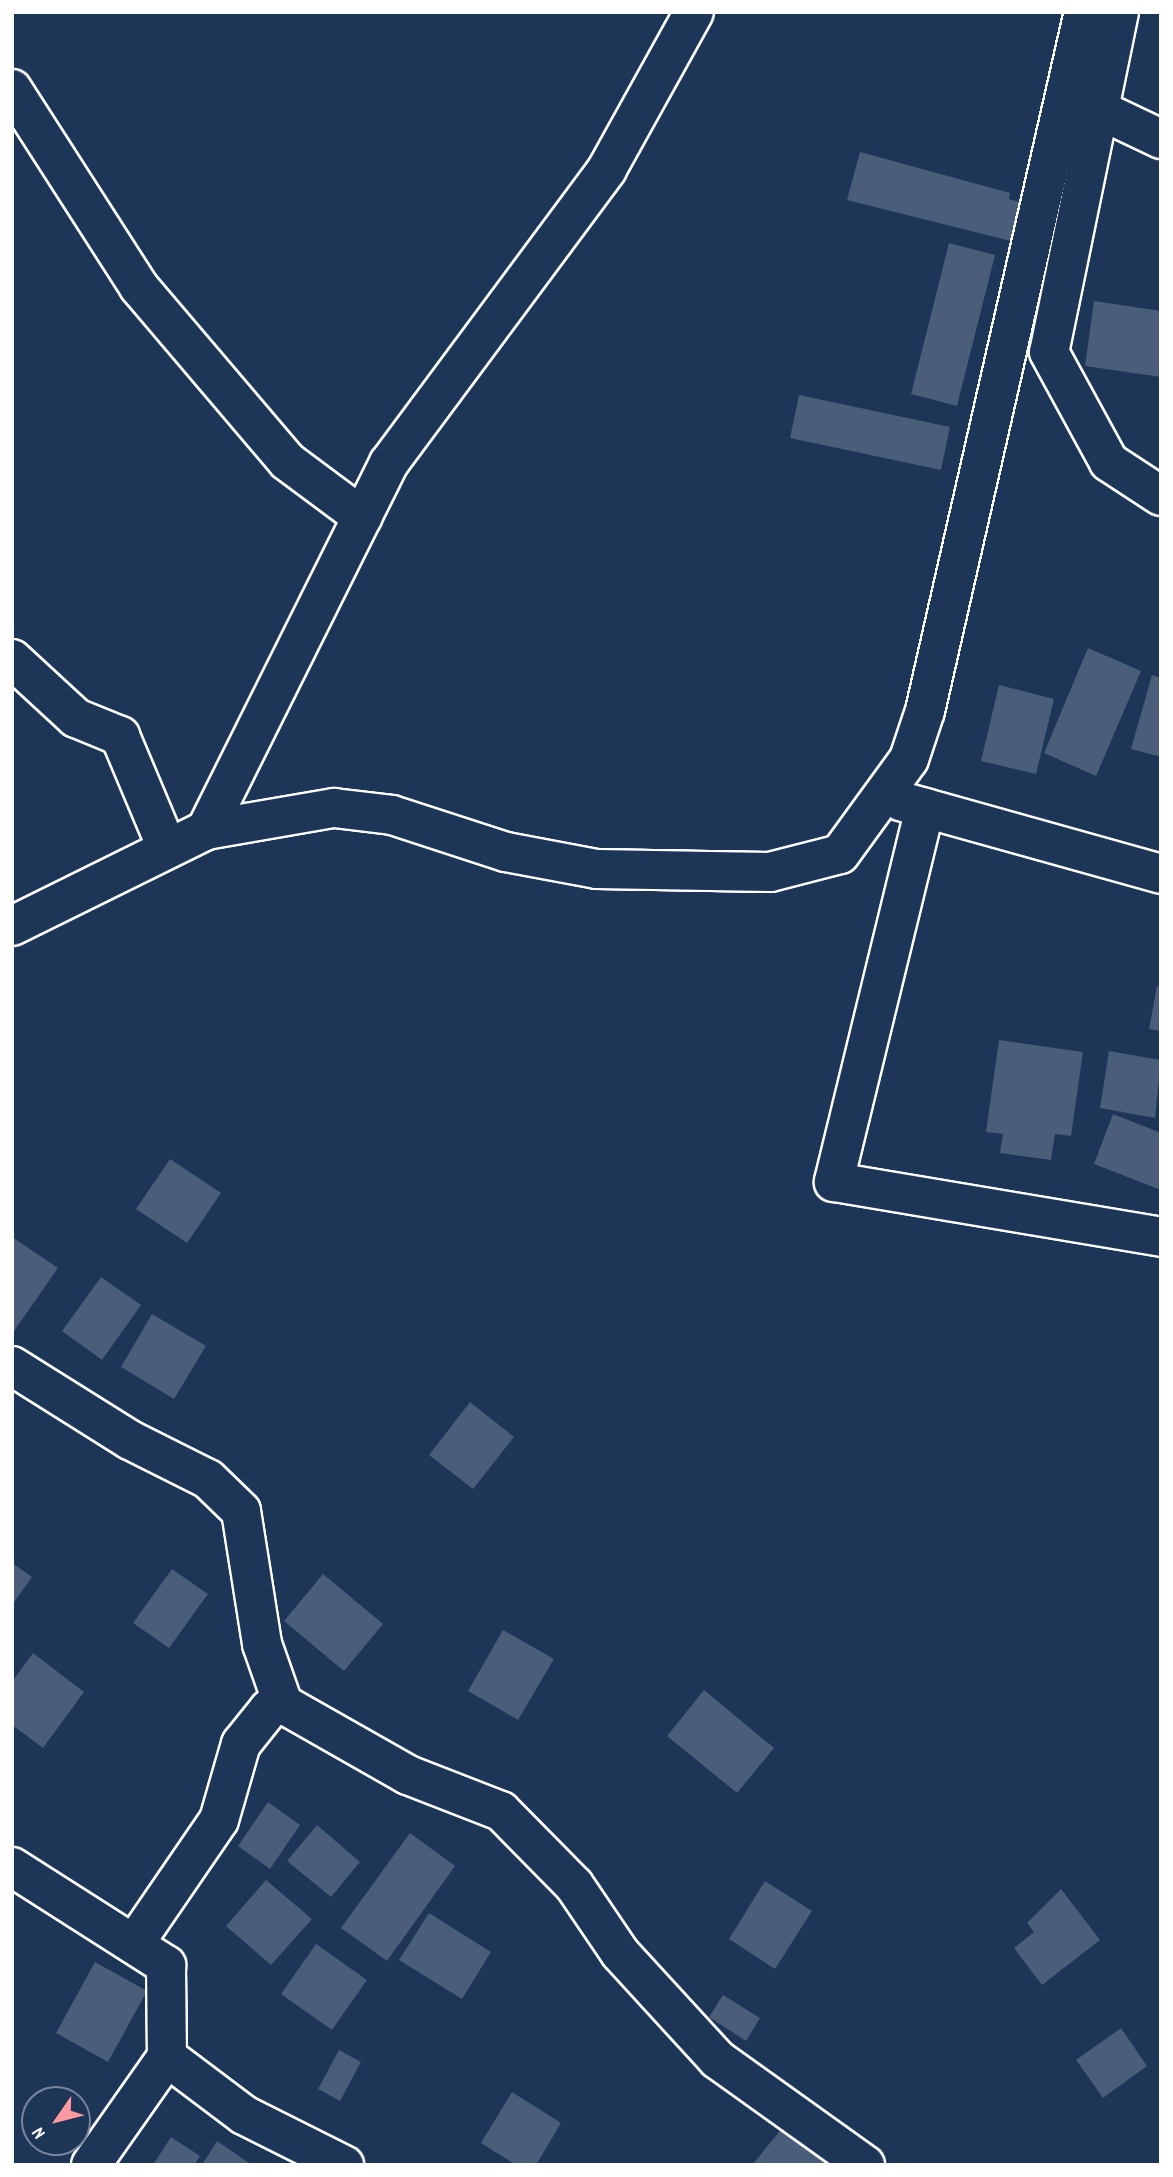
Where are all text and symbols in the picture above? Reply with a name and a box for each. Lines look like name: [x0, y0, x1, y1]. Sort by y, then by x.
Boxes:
north arrow: [21, 2086, 91, 2156]
text: N: [26, 2121, 54, 2144]

